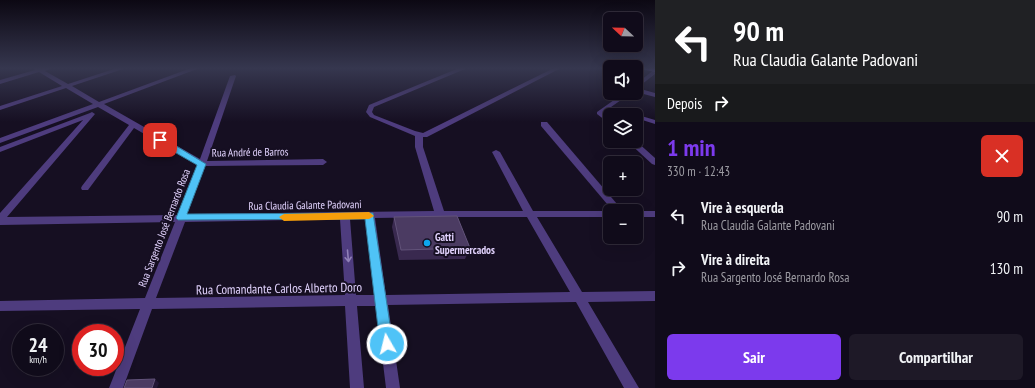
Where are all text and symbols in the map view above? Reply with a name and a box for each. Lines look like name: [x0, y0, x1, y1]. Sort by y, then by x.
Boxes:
north arrow: [603, 12, 643, 52]
map controls: [603, 12, 643, 244]
text: 90 m: [733, 12, 784, 49]
icon: left: [667, 16, 719, 68]
text: Rua Claudia Galante Padovani: [733, 48, 918, 71]
button: sound: [603, 60, 643, 100]
icon: right: [710, 92, 732, 114]
text: Depois: [667, 94, 702, 113]
button: layers: [603, 108, 643, 148]
pin: [143, 123, 177, 157]
icon: arrive: [149, 129, 171, 151]
text: 1 min: [667, 132, 715, 163]
button: close: [981, 135, 1023, 177]
street label: Rua André de Barros: [211, 144, 289, 160]
button: +: [603, 156, 643, 196]
text: 330 m · 12:43: [667, 163, 730, 180]
street label: Rua Sargento José Bernardo Rosa: [135, 167, 193, 289]
street label: Rua Claudia Galante Padovani: [248, 197, 362, 213]
text: Vire à esquerda: [701, 198, 784, 217]
button: −: [603, 204, 643, 244]
icon: left: [667, 205, 689, 227]
text: 90 m: [997, 207, 1023, 226]
text: Rua Claudia Galante Padovani: [701, 217, 835, 234]
place label: Gatti Supermercados: [435, 230, 495, 257]
marker: Gatti Supermercados: [422, 238, 432, 248]
one-way arrow: [344, 249, 351, 262]
text: Vire à direita: [701, 250, 770, 269]
icon: right: [667, 257, 689, 279]
text: 130 m: [990, 259, 1023, 278]
text: Rua Sargento José Bernardo Rosa: [701, 269, 849, 286]
street label: Rua Comandante Carlos Alberto Doro: [196, 279, 363, 298]
position arrow: [366, 323, 408, 365]
speed limit sign: 30: [72, 324, 124, 376]
text: 24: [28, 332, 48, 358]
button: Sair: [667, 334, 841, 380]
button: Compartilhar: [849, 334, 1023, 380]
text: km/h: [29, 353, 47, 366]

